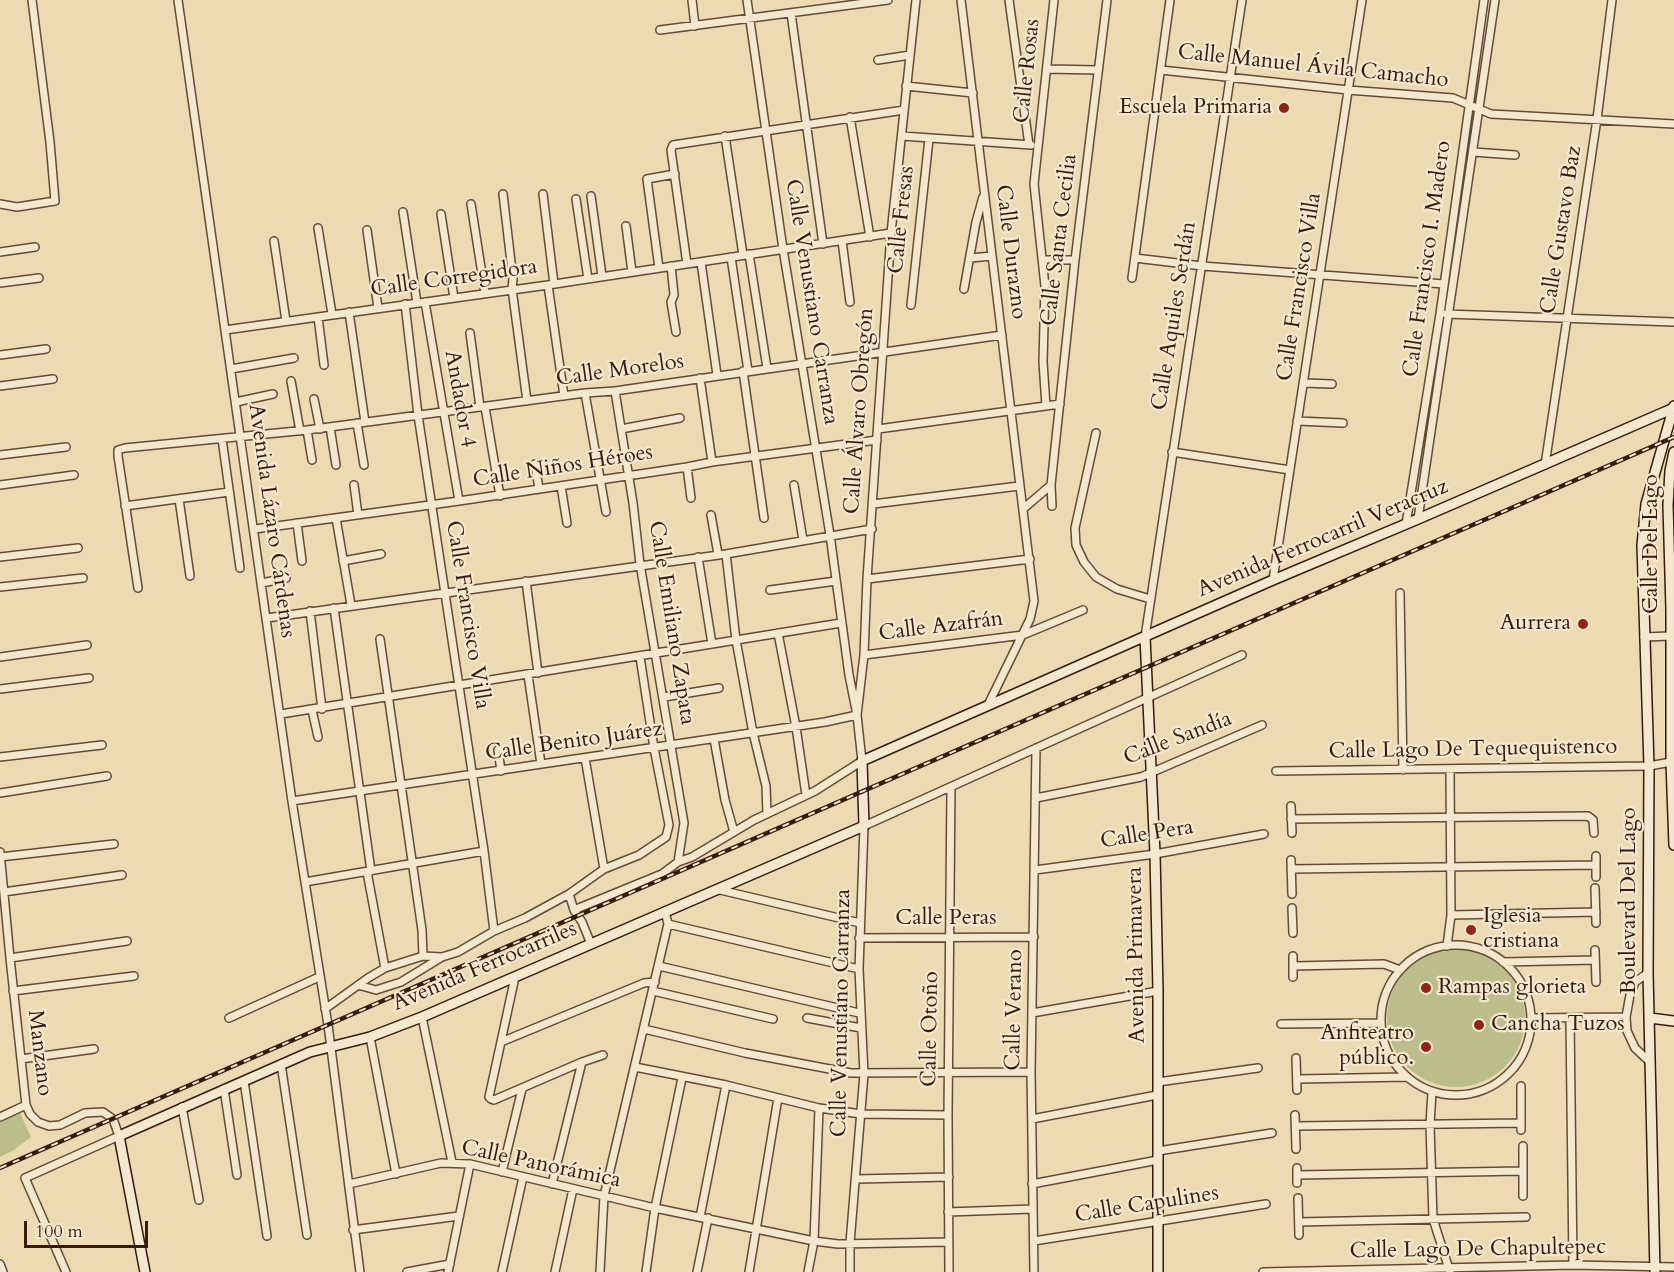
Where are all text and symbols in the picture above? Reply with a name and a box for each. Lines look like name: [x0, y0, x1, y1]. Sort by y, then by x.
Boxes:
street label: Calle Rosas: [1009, 18, 1047, 124]
street label: Calle Manuel Ávila Camacho: [1176, 40, 1450, 94]
place label: Escuela Primaria: [1119, 95, 1272, 121]
marker: Escuela Primaria: [1277, 101, 1291, 115]
street label: Calle Francisco I. Madero: [1398, 139, 1458, 379]
street label: Calle Gustavo Baz: [1536, 144, 1588, 316]
street label: Calle Santa Cecilia: [1036, 152, 1084, 328]
street label: Calle Fresas: [883, 165, 921, 275]
street label: Calle Venustiano Carranza: [779, 177, 843, 427]
street label: Calle Durazno: [989, 183, 1031, 321]
street label: Calle Francisco Villa: [1272, 191, 1328, 383]
street label: Calle Aquiles Serdán: [1147, 220, 1203, 412]
street label: Calle Corregidora: [369, 254, 539, 304]
street label: Calle Álvaro Obregón: [840, 307, 880, 515]
street label: Andador 4: [437, 348, 481, 450]
street label: Calle Morelos: [554, 349, 686, 393]
street label: Avenida Lázaro Cárdenas: [242, 402, 300, 640]
street label: Calle Niños Héroes: [471, 440, 655, 494]
street label: Avenida Ferrocarril Veracruz: [1194, 474, 1452, 604]
street label: Calle Del Lago: [1639, 474, 1665, 614]
street label: Calle Francisco Villa: [439, 519, 495, 711]
street label: Calle Emiliano Zapata: [642, 519, 700, 727]
street label: Calle Azafrán: [877, 606, 1005, 648]
place label: Aurrera: [1500, 611, 1571, 637]
marker: Aurrera: [1576, 617, 1590, 631]
street label: Calle Sandía: [1120, 706, 1236, 772]
street label: Calle Benito Juárez: [484, 716, 664, 768]
street label: Calle Lago De Tequequistenco: [1328, 734, 1618, 766]
street label: Boulevard Del Lago: [1617, 807, 1643, 995]
street label: Calle Pera: [1099, 815, 1195, 855]
street label: Avenida Primavera: [1122, 866, 1152, 1044]
street label: Calle Venustiano Carranza: [827, 889, 857, 1137]
place label: Iglesia cristiana: [1483, 904, 1559, 956]
street label: Calle Peras: [895, 906, 997, 932]
street label: Avenida Ferrocarriles: [389, 916, 581, 1018]
marker: Iglesia cristiana: [1464, 923, 1478, 937]
street label: Calle Verano: [1001, 949, 1029, 1071]
street label: Calle Otoño: [917, 971, 945, 1087]
place label: Rampas glorieta: [1438, 975, 1586, 1001]
marker: Rampas glorieta: [1419, 981, 1433, 995]
street label: Manzano: [21, 1008, 57, 1098]
place label: Cancha Tuzos: [1491, 1012, 1625, 1038]
marker: Cancha Tuzos: [1472, 1018, 1486, 1032]
place label: Anfiteatro público.: [1320, 1021, 1414, 1072]
marker: Anfiteatro público.: [1419, 1040, 1433, 1054]
street label: Calle Panorámica: [459, 1135, 623, 1195]
street label: Calle Capulines: [1073, 1181, 1221, 1229]
scale bar: [27, 1209, 152, 1247]
text: 100 m: [35, 1219, 83, 1244]
street label: Calle Lago De Chapultepec: [1349, 1235, 1607, 1265]

